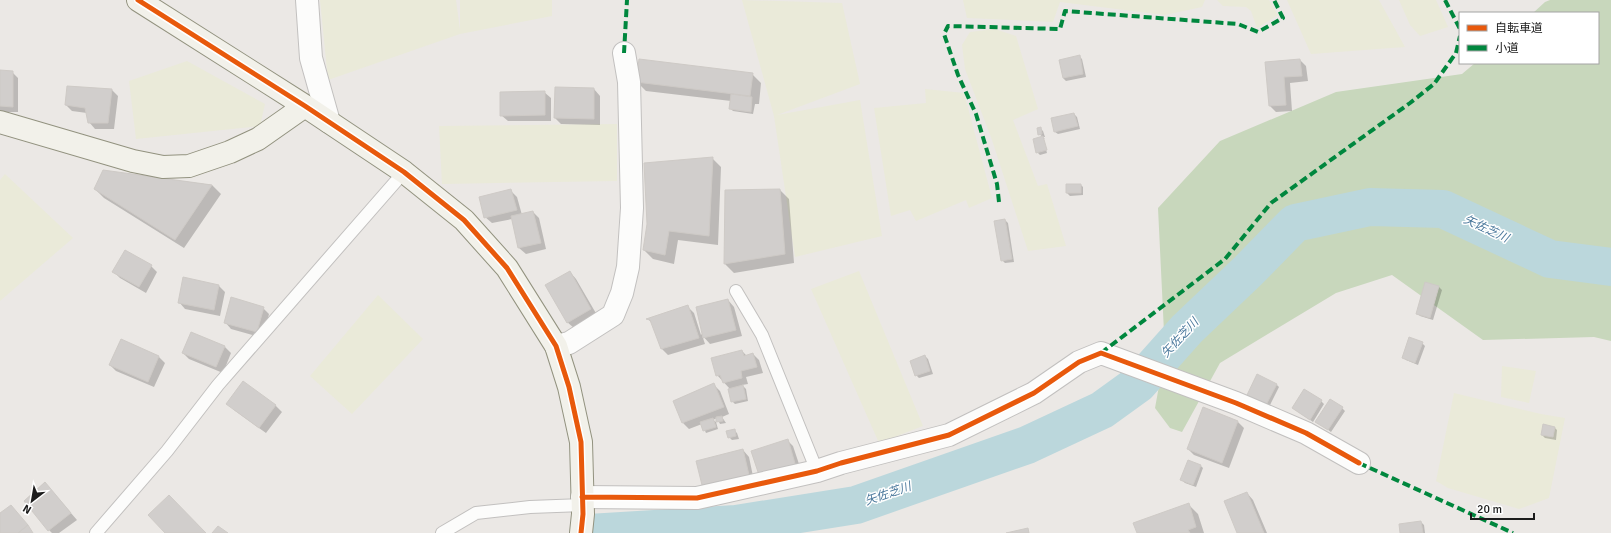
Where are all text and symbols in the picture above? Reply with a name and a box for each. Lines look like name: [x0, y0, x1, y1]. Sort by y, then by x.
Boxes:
legend: [1459, 12, 1599, 64]
text: 自転車道: [1495, 21, 1543, 36]
text: 小道: [1495, 41, 1519, 56]
water label: 矢佐芝川: [1461, 212, 1513, 247]
water label: 矢佐芝川: [1158, 314, 1203, 361]
water label: 矢佐芝川: [863, 478, 915, 509]
north arrow: [12, 481, 52, 521]
scale bar: [1471, 495, 1534, 521]
text: N: [20, 502, 34, 517]
text: 20 m: [1477, 502, 1502, 517]

